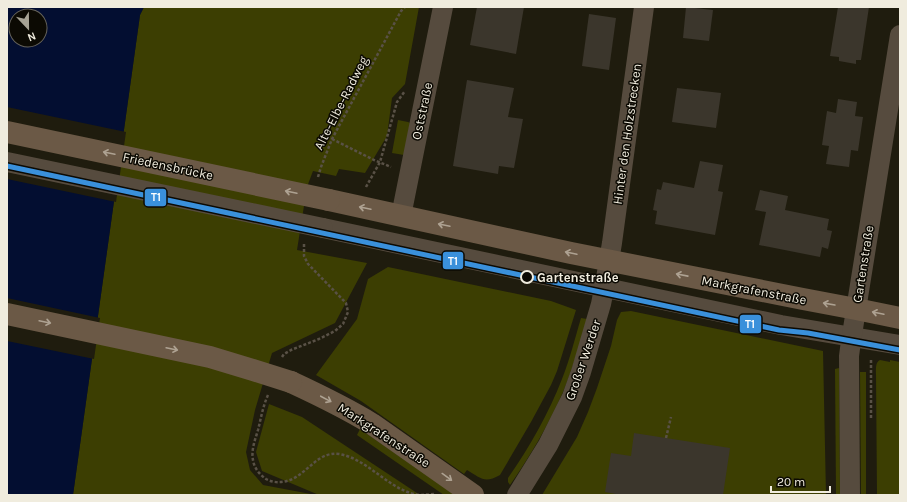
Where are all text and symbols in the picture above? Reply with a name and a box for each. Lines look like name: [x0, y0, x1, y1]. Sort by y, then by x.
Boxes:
north arrow: [8, 8, 48, 48]
text: N: [25, 29, 38, 44]
street label: Alte-Elbe-Radweg: [311, 53, 371, 152]
street label: Hinter den Holzstrecken: [610, 62, 644, 206]
street label: Oststraße: [409, 81, 435, 141]
one-way arrow: [103, 149, 116, 157]
street label: Friedensbrücke: [121, 149, 215, 183]
one-way arrow: [285, 187, 298, 195]
line badge: T1: [144, 188, 167, 207]
text: T1: [151, 191, 161, 204]
one-way arrow: [359, 203, 372, 211]
one-way arrow: [438, 221, 451, 229]
street label: Gartenstraße: [850, 224, 877, 304]
one-way arrow: [565, 248, 578, 256]
line badge: T1: [442, 251, 464, 270]
text: T1: [448, 255, 458, 268]
marker: Gartenstraße: [520, 270, 534, 284]
place label: Gartenstraße: [537, 270, 619, 285]
one-way arrow: [676, 271, 689, 279]
street label: Markgrafenstraße: [700, 272, 808, 308]
one-way arrow: [823, 300, 836, 308]
one-way arrow: [872, 309, 885, 317]
line badge: T1: [739, 314, 762, 334]
street label: Großer Werder: [562, 317, 604, 402]
text: T1: [745, 318, 755, 331]
one-way arrow: [38, 319, 51, 327]
one-way arrow: [165, 346, 178, 354]
one-way arrow: [320, 396, 332, 403]
street label: Markgrafenstraße: [335, 400, 433, 470]
scale bar: [771, 468, 830, 494]
one-way arrow: [441, 473, 452, 481]
text: 20 m: [777, 475, 805, 489]

